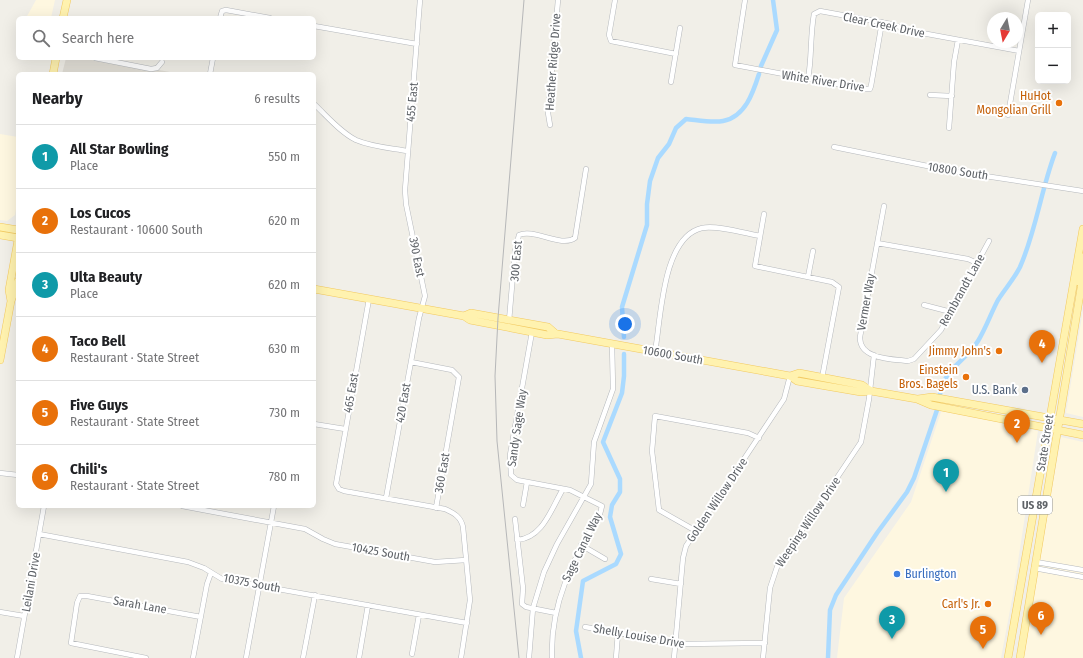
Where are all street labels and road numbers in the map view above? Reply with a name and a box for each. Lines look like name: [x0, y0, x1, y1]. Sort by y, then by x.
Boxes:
street label: Clear Creek Drive: [842, 10, 926, 41]
street label: Heather Ridge Drive: [543, 13, 563, 111]
street label: White River Drive: [780, 68, 866, 94]
street label: 455 East: [403, 81, 421, 122]
street label: 10800 South: [927, 159, 989, 183]
street label: 390 East: [406, 236, 428, 278]
street label: 300 East: [507, 240, 525, 282]
street label: Rembrandt Lane: [936, 251, 988, 329]
street label: Vermer Way: [854, 272, 878, 332]
street label: 10600 South: [642, 343, 704, 367]
street label: 465 East: [341, 372, 361, 414]
street label: 420 East: [393, 382, 413, 424]
street label: Sandy Sage Way: [505, 388, 529, 468]
street label: State Street: [1034, 413, 1056, 473]
street label: 360 East: [432, 452, 452, 494]
street label: Golden Willow Drive: [684, 455, 750, 545]
street label: Weeping Willow Drive: [773, 474, 843, 570]
road number: US 89: [1018, 496, 1052, 514]
street label: Sage Canal Way: [559, 509, 605, 584]
street label: 10425 South: [351, 540, 411, 564]
street label: Leilani Drive: [19, 551, 43, 613]
street label: 10375 South: [222, 571, 282, 595]
street label: Sarah Lane: [112, 593, 168, 617]
street label: Shelly Louise Drive: [592, 621, 686, 651]

